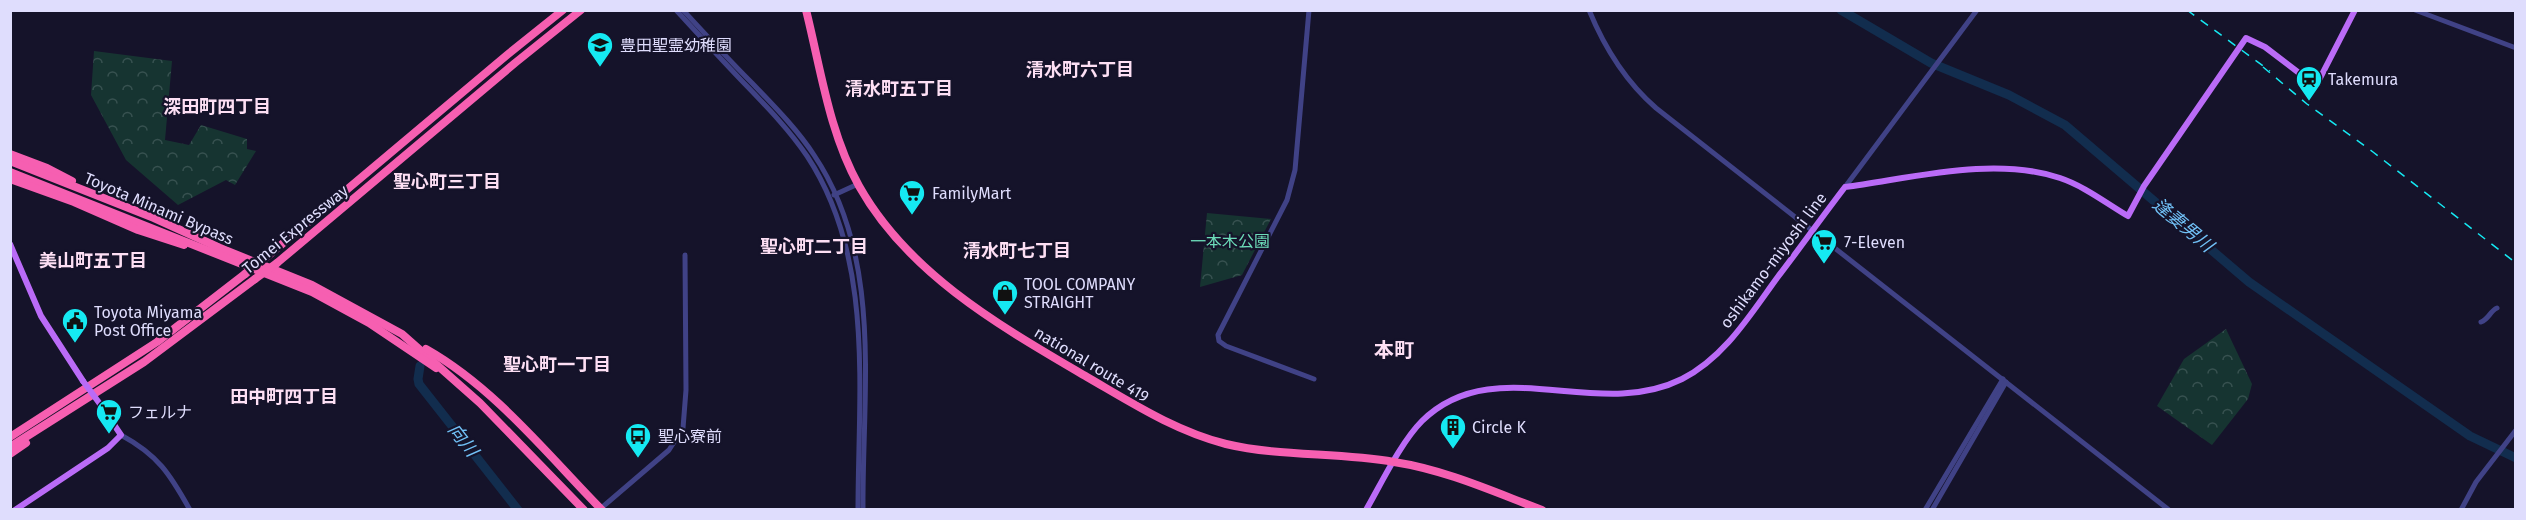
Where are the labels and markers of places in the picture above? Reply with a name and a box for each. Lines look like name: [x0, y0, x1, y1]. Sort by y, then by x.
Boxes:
school or university icon: 豊田聖霊幼稚園: [585, 30, 615, 68]
place label: 豊田聖霊幼稚園: [620, 36, 732, 55]
station icon: Takemura: [2294, 64, 2324, 102]
place label: Takemura: [2328, 70, 2398, 89]
supermarket icon: FamilyMart: [897, 178, 927, 216]
place label: FamilyMart: [932, 184, 1012, 203]
supermarket icon: 7-Eleven: [1809, 227, 1839, 265]
place label: 7-Eleven: [1844, 233, 1905, 252]
place label: TOOL COMPANY STRAIGHT: [1024, 275, 1136, 312]
shop icon: TOOL COMPANY STRAIGHT: [990, 278, 1020, 316]
place label: Toyota Miyama Post Office: [94, 303, 202, 340]
public building icon: Toyota Miyama Post Office: [60, 306, 90, 344]
supermarket icon: フェルナ: [94, 397, 124, 435]
place label: フェルナ: [128, 403, 192, 422]
building icon: Circle K: [1438, 412, 1468, 450]
place label: Circle K: [1472, 418, 1526, 437]
bus stop icon: 聖心寮前: [623, 421, 653, 459]
place label: 聖心寮前: [658, 427, 722, 446]

